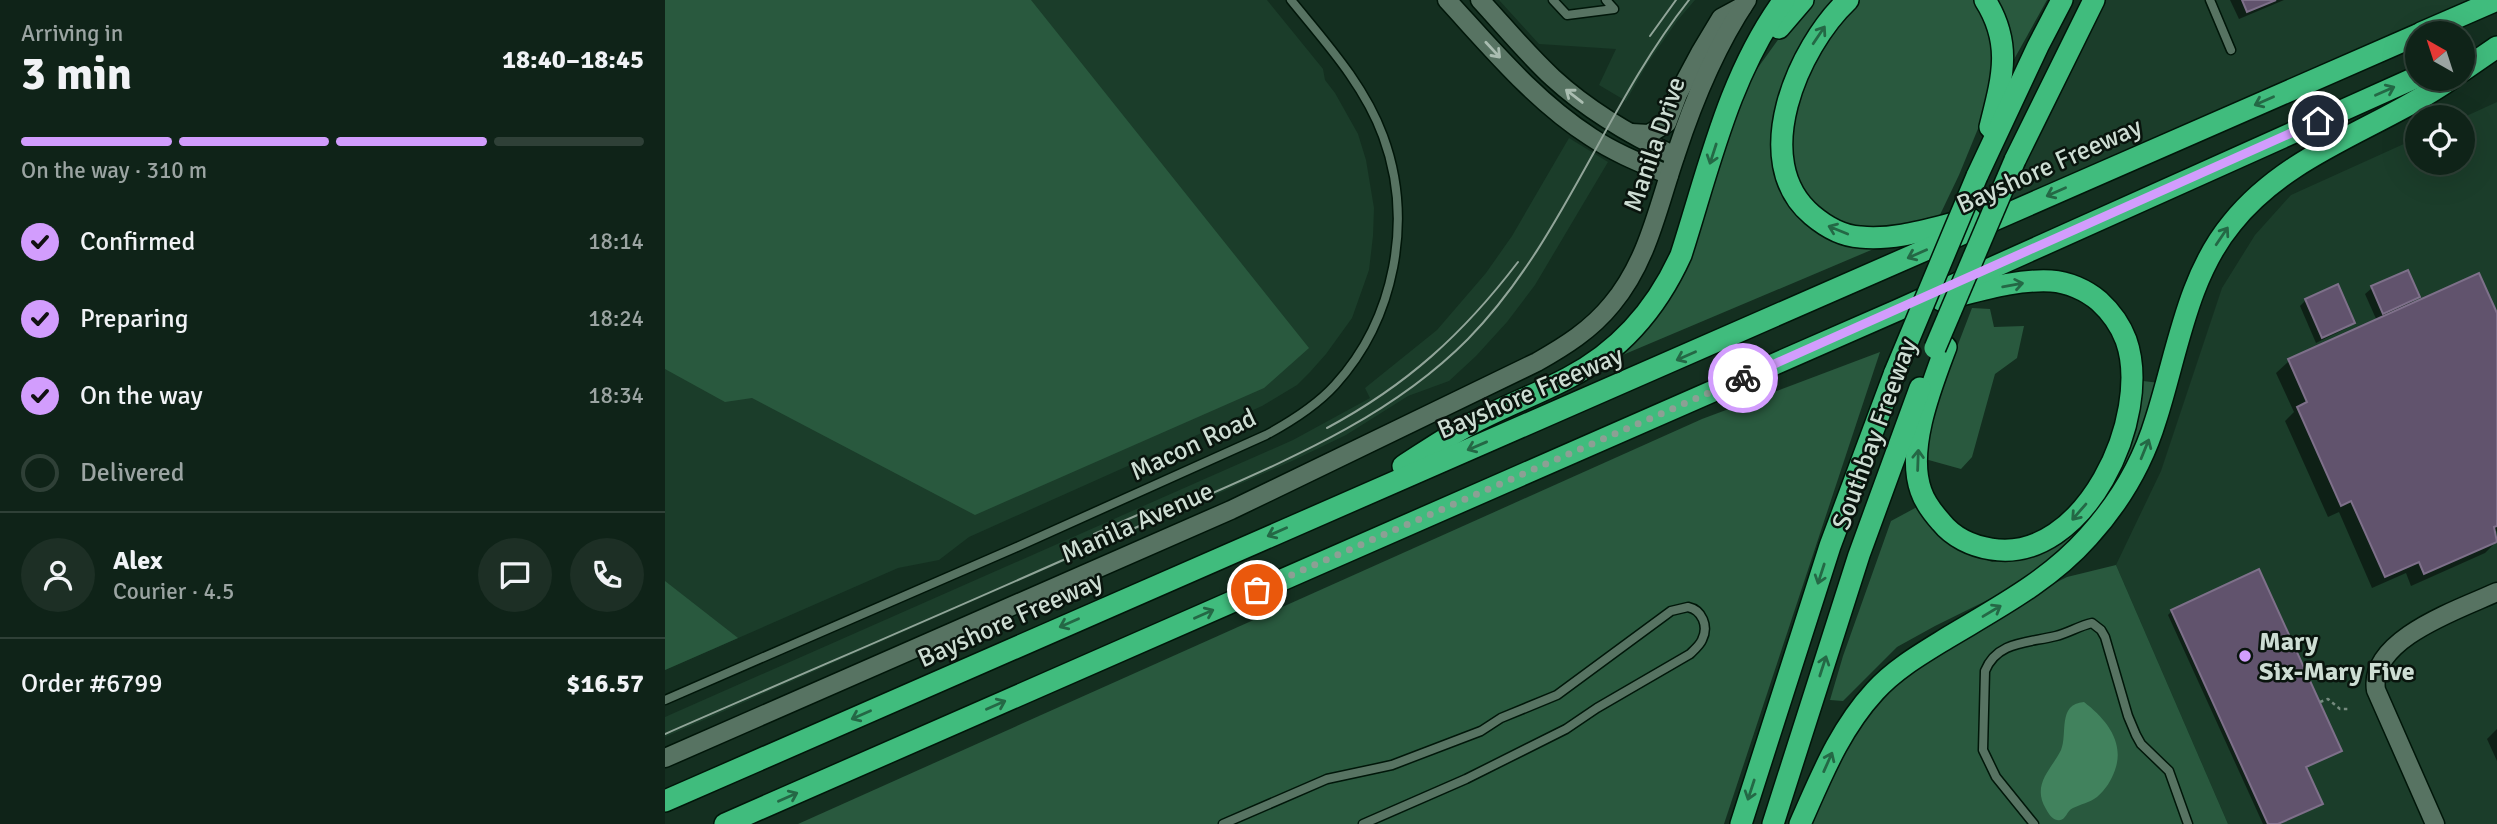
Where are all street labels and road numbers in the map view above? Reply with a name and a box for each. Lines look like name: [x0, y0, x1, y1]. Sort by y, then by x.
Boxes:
street label: Manila Drive: [1617, 73, 1693, 216]
street label: Bayshore Freeway: [1952, 111, 2147, 221]
street label: Southbay Freeway: [1826, 334, 1924, 534]
street label: Bayshore Freeway: [1433, 339, 1628, 447]
street label: Macon Road: [1125, 402, 1261, 488]
street label: Manila Avenue: [1056, 475, 1219, 571]
street label: Bayshore Freeway: [913, 565, 1108, 675]

